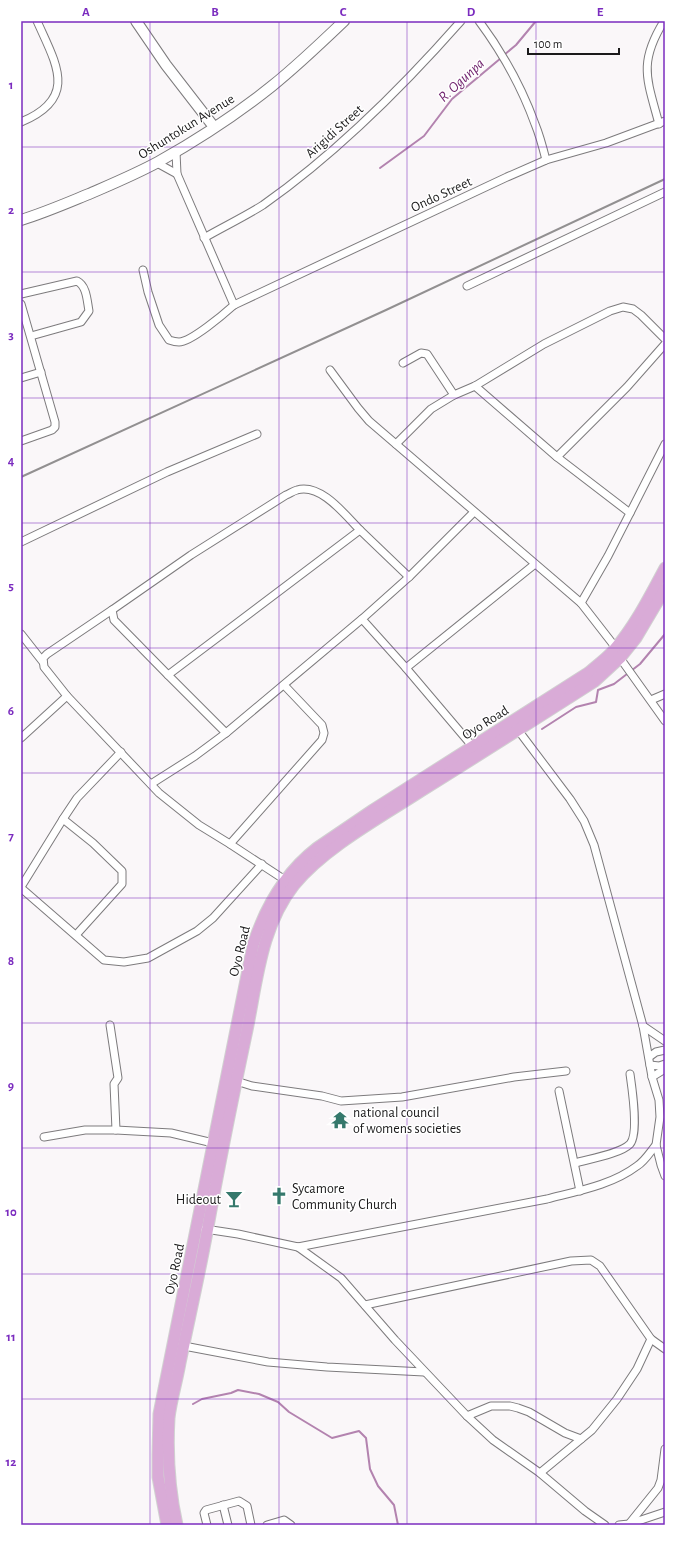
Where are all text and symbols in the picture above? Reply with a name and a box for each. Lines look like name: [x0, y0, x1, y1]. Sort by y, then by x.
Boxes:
text: A: [82, 6, 90, 19]
text: B: [211, 6, 219, 19]
text: C: [340, 6, 347, 19]
text: D: [467, 6, 476, 19]
text: E: [597, 6, 604, 19]
scale bar: [528, 30, 619, 56]
text: 100 m: [534, 38, 562, 50]
water label: R. Ogunpa: [436, 56, 487, 105]
text: 1: [9, 79, 13, 92]
street label: Oshuntokun Avenue: [136, 92, 237, 162]
street label: Arigidi Street: [303, 102, 366, 161]
street label: Ondo Street: [409, 174, 475, 215]
text: 2: [8, 204, 14, 217]
text: 3: [8, 329, 14, 342]
text: 4: [8, 455, 15, 468]
text: 5: [8, 580, 14, 593]
street label: Oyo Road: [460, 703, 511, 742]
text: 6: [8, 705, 14, 718]
text: 7: [8, 830, 14, 843]
street label: Oyo Road: [227, 924, 253, 978]
text: 8: [8, 955, 14, 968]
text: 9: [8, 1080, 14, 1093]
place label: national council of womens societies: [353, 1106, 461, 1136]
temple icon: national council of womens societies: [330, 1110, 350, 1130]
place label: Sycamore Community Church: [292, 1182, 397, 1212]
church icon: Sycamore Community Church: [269, 1186, 289, 1206]
bar icon: Hideout: [224, 1189, 244, 1209]
place label: Hideout: [176, 1193, 222, 1207]
text: 10: [5, 1206, 17, 1219]
street label: Oyo Road: [163, 1242, 187, 1296]
text: 11: [6, 1331, 16, 1344]
text: 12: [6, 1456, 16, 1469]

